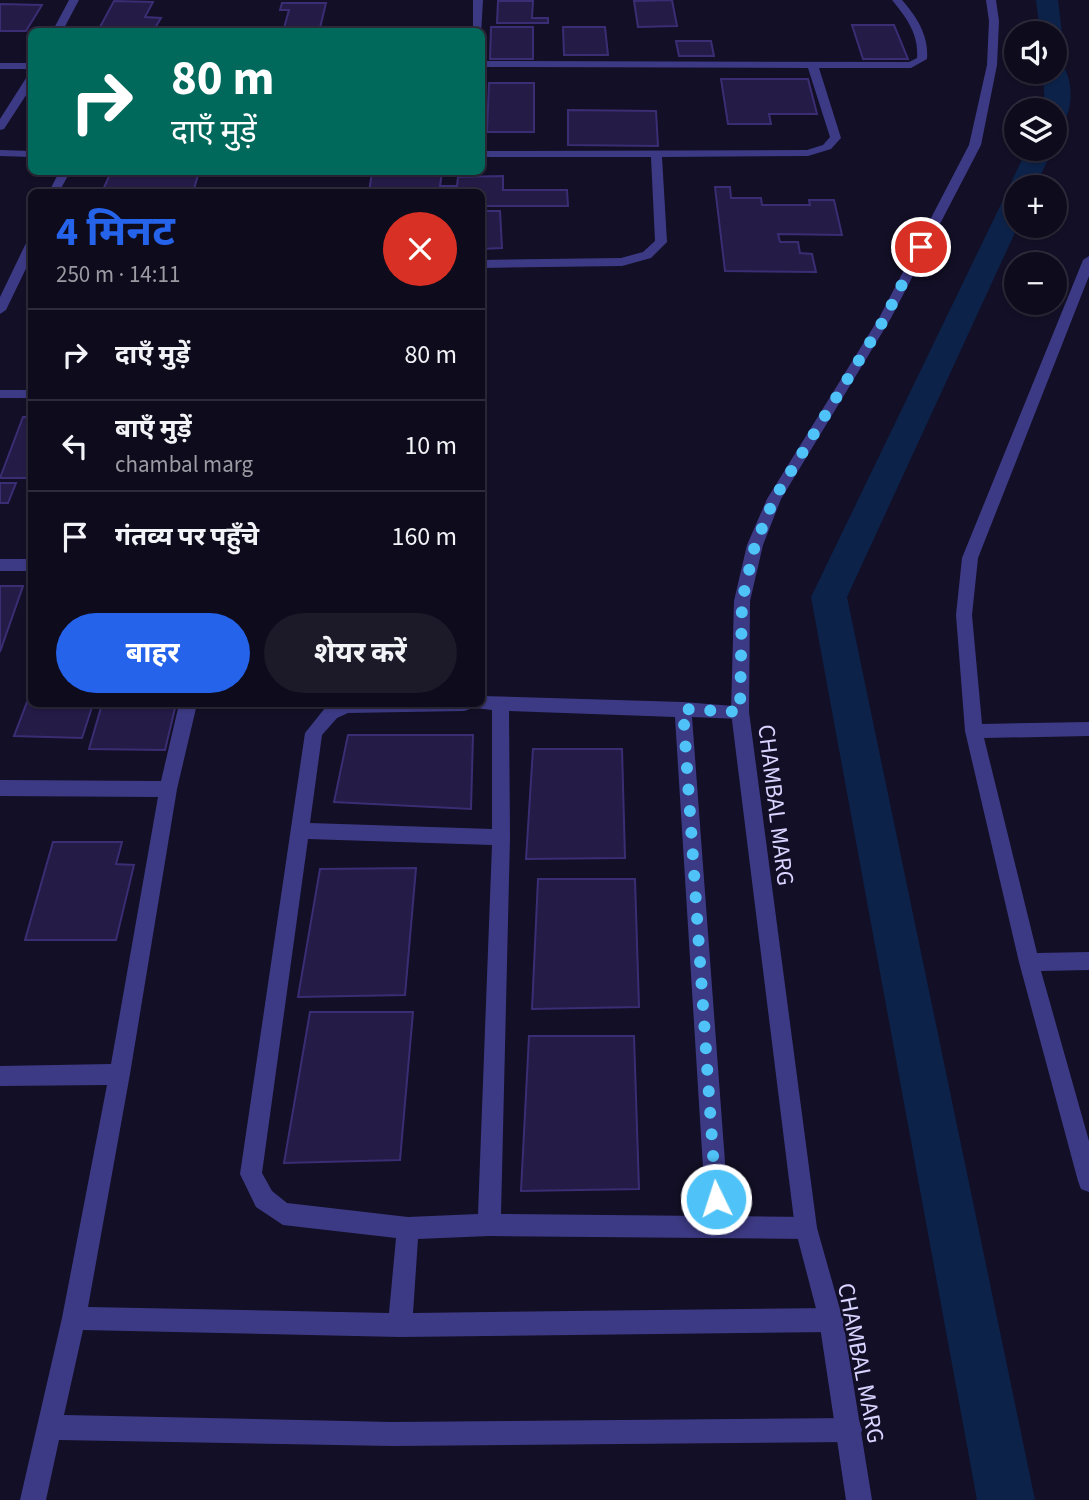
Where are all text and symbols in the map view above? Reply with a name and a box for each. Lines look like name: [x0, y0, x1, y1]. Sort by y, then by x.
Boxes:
map controls: [1004, 21, 1067, 315]
button: sound: [1004, 21, 1067, 84]
text: 80 m: [171, 44, 275, 114]
icon: right: [56, 56, 147, 147]
button: layers: [1004, 98, 1067, 161]
text: दाएँ मुड़ें: [171, 109, 257, 155]
button: +: [1004, 175, 1067, 238]
text: 4 मिनट: [56, 202, 175, 262]
button: close: [383, 212, 457, 286]
pin: [891, 217, 951, 277]
icon: arrive: [902, 228, 940, 266]
button: −: [1004, 252, 1067, 315]
text: 250 m · 14:11: [56, 258, 180, 291]
icon: right: [56, 336, 94, 374]
text: दाएँ मुड़ें: [115, 336, 190, 373]
text: 80 m: [404, 336, 457, 373]
text: बाएँ मुड़ें: [115, 410, 192, 447]
icon: left: [56, 427, 94, 465]
text: 10 m: [404, 427, 457, 464]
text: chambal marg: [115, 448, 253, 481]
icon: arrive: [56, 518, 94, 556]
text: गंतव्य पर पहुँचे: [115, 518, 259, 555]
text: 160 m: [391, 518, 457, 555]
button: बाहर: [56, 613, 250, 693]
button: शेयर करें: [264, 613, 457, 693]
street label: CHAMBAL MARG: [748, 722, 803, 888]
position arrow: [679, 1162, 753, 1236]
street label: CHAMBAL MARG: [828, 1280, 893, 1446]

